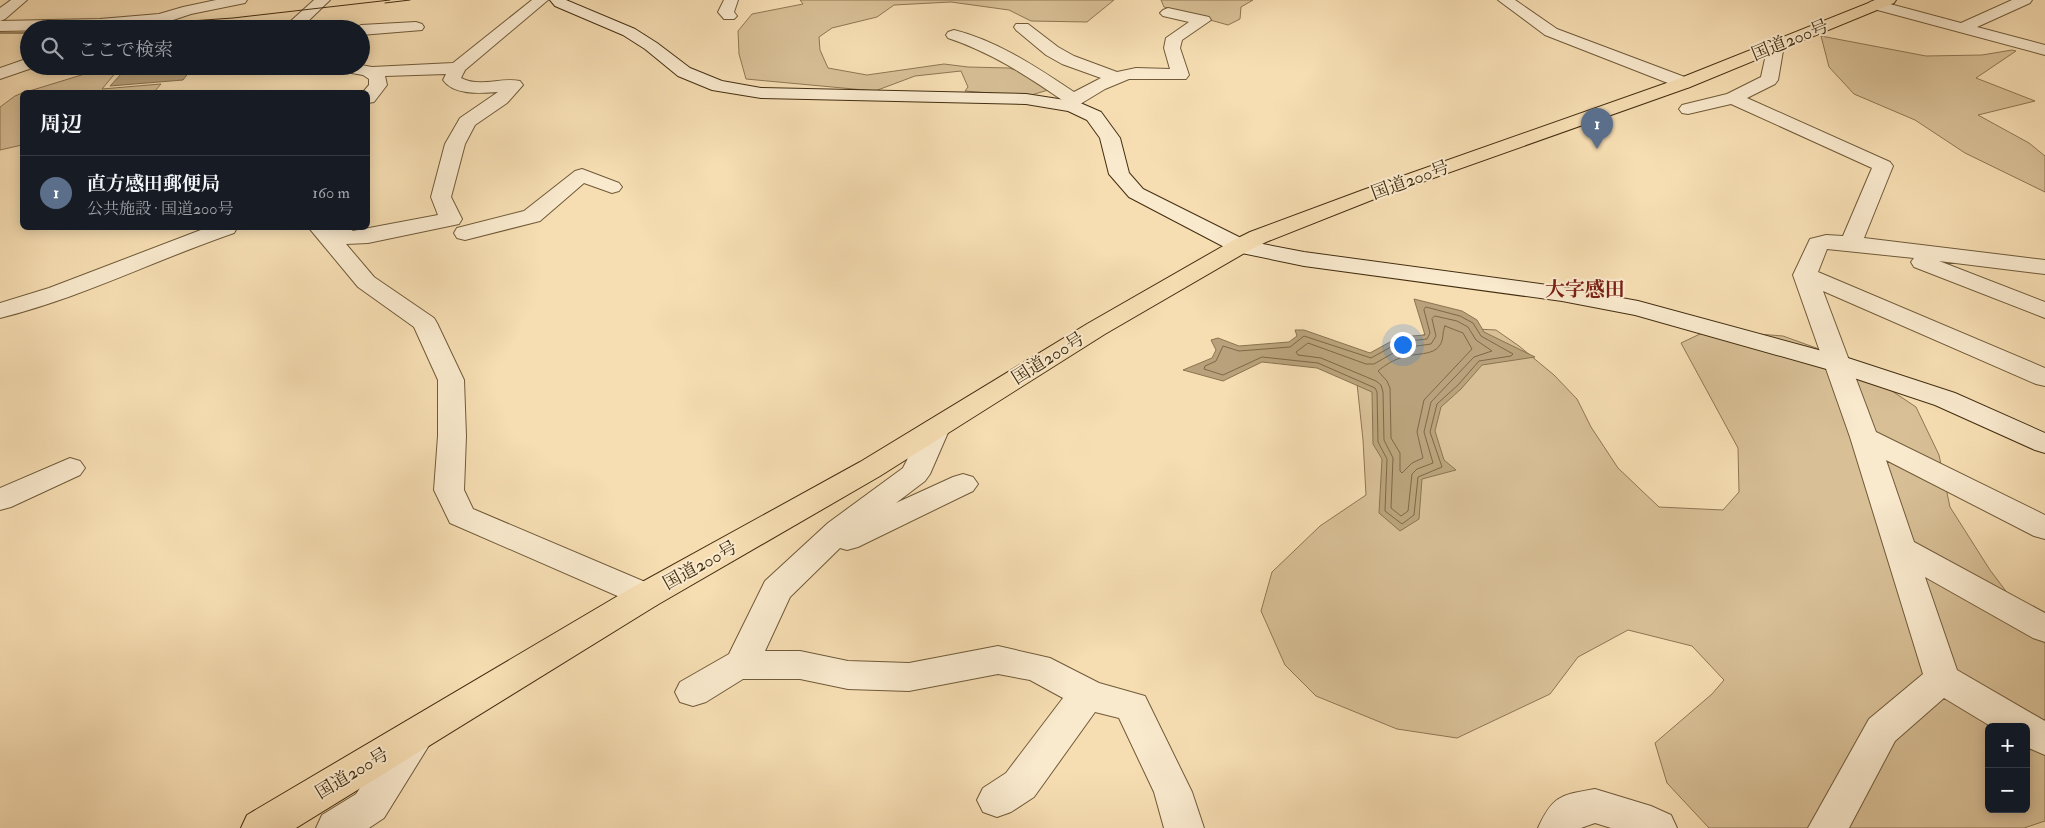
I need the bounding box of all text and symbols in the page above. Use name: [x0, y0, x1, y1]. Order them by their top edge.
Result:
street label: 国道200号: [1748, 15, 1832, 66]
search box: [20, 20, 370, 75]
icon: search: [38, 34, 66, 62]
text: ここで検索: [78, 38, 173, 62]
pin: 1: [1581, 108, 1613, 149]
text: 周辺: [40, 111, 82, 138]
street label: 国道200号: [1368, 156, 1452, 205]
text: 直方感田郵便局: [87, 172, 220, 196]
text: 1: [53, 183, 59, 203]
text: 160 m: [312, 183, 350, 203]
text: 公共施設 · 国道200号: [87, 199, 233, 219]
district label: 大字感田: [1545, 277, 1625, 302]
street label: 国道200号: [1008, 327, 1089, 390]
your location: [1390, 332, 1416, 358]
street label: 国道200号: [659, 536, 741, 595]
map controls: [1985, 723, 2030, 813]
button: +: [1985, 723, 2030, 768]
street label: 国道200号: [311, 743, 393, 804]
button: −: [1985, 768, 2030, 813]

